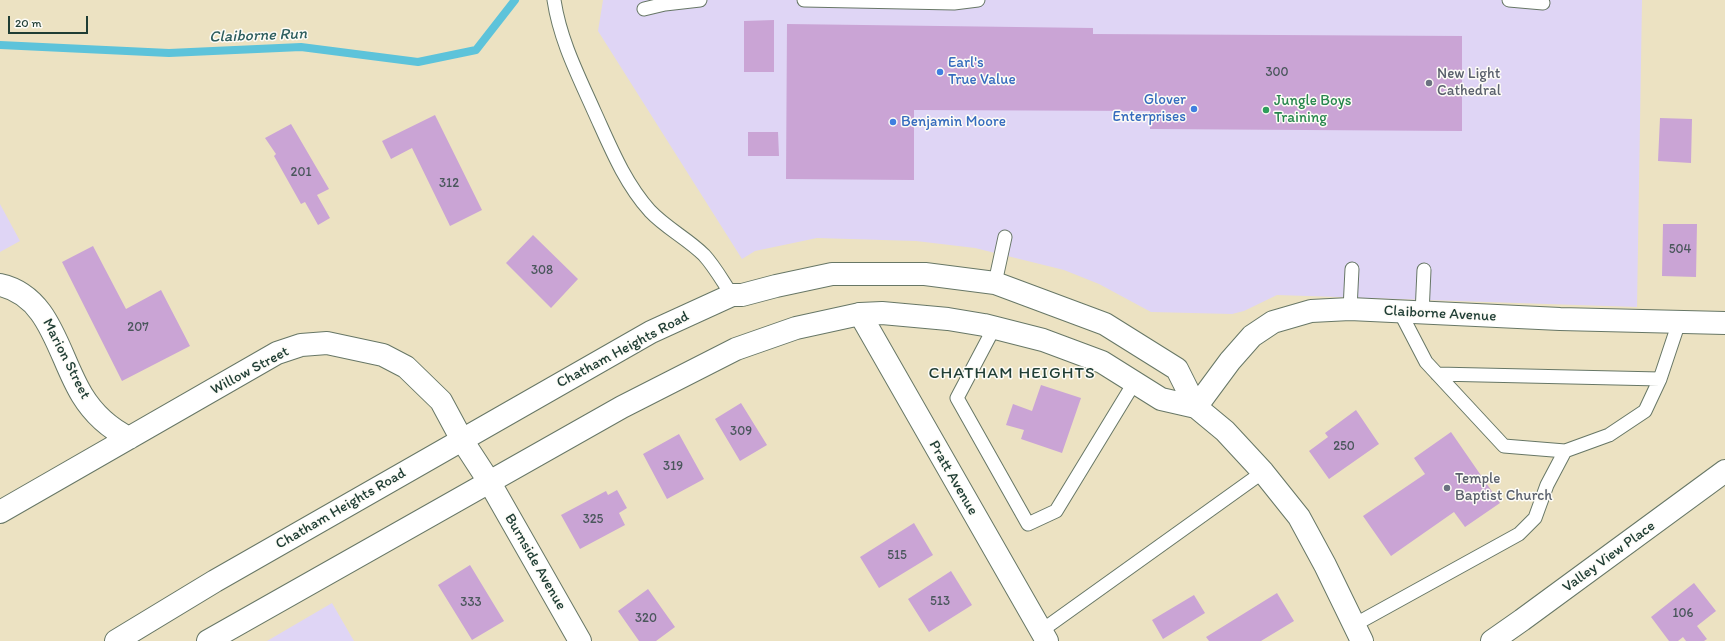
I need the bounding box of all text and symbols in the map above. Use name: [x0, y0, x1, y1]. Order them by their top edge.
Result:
scale bar: [10, 8, 90, 34]
text: 20 m: [15, 16, 42, 30]
water label: Claiborne Run: [209, 25, 307, 47]
place label: Earl's True Value: [948, 54, 1016, 89]
house number: 300: [1265, 65, 1289, 81]
place label: New Light Cathedral: [1437, 65, 1501, 100]
marker: Earl's True Value: [935, 67, 945, 77]
marker: New Light Cathedral: [1424, 78, 1434, 88]
place label: Glover Enterprises: [1113, 91, 1186, 126]
place label: Jungle Boys Training: [1274, 92, 1351, 127]
marker: Glover Enterprises: [1189, 104, 1199, 114]
marker: Jungle Boys Training: [1261, 105, 1271, 115]
place label: Benjamin Moore: [901, 113, 1006, 131]
marker: Benjamin Moore: [888, 117, 898, 127]
house number: 201: [291, 165, 311, 181]
house number: 312: [439, 176, 459, 192]
house number: 504: [1669, 242, 1691, 258]
house number: 308: [531, 263, 553, 279]
street label: Claiborne Avenue: [1383, 302, 1497, 326]
street label: Chatham Heights Road: [554, 307, 692, 393]
street label: Marion Street: [38, 316, 94, 402]
house number: 207: [127, 320, 149, 336]
street label: Willow Street: [208, 343, 292, 399]
district label: CHATHAM HEIGHTS: [929, 364, 1095, 384]
house number: 309: [730, 424, 752, 440]
street label: Pratt Avenue: [924, 437, 982, 519]
house number: 250: [1333, 439, 1355, 455]
house number: 319: [663, 459, 683, 475]
street label: Chatham Heights Road: [273, 464, 409, 554]
place label: Temple Baptist Church: [1455, 470, 1552, 505]
marker: Temple Baptist Church: [1442, 483, 1452, 493]
street label: Burnside Avenue: [500, 511, 570, 613]
house number: 325: [583, 512, 603, 528]
street label: Valley View Place: [1559, 517, 1659, 597]
house number: 515: [887, 548, 907, 564]
house number: 513: [930, 594, 950, 610]
house number: 333: [460, 595, 482, 611]
house number: 106: [1673, 606, 1693, 622]
house number: 320: [635, 611, 657, 627]

